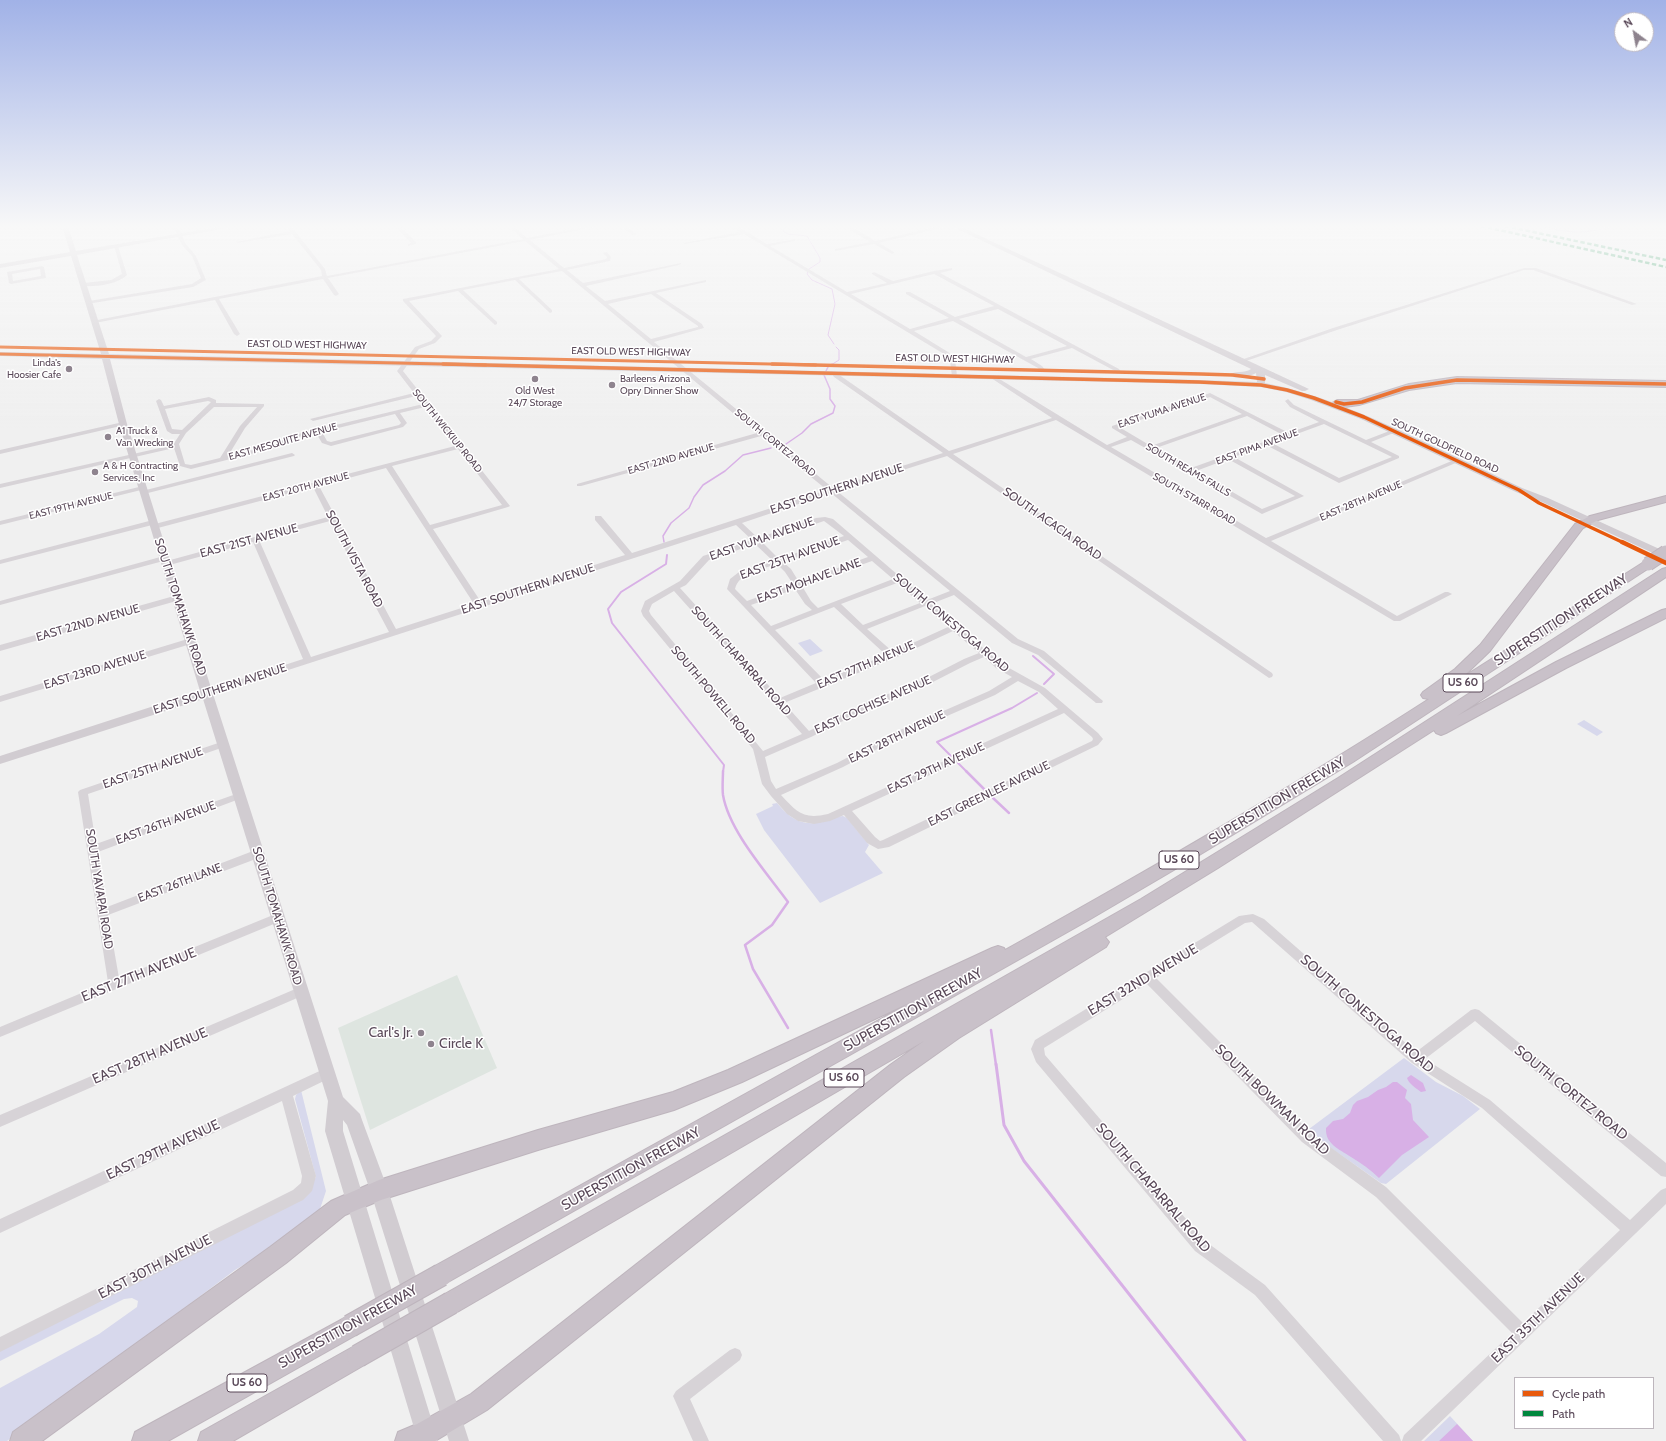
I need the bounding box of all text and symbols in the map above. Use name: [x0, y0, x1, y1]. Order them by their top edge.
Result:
north arrow: [1614, 12, 1654, 52]
text: N: [1621, 15, 1635, 31]
street label: EAST OLD WEST HIGHWAY: [247, 338, 367, 352]
street label: EAST OLD WEST HIGHWAY: [571, 345, 691, 359]
street label: EAST OLD WEST HIGHWAY: [895, 352, 1015, 366]
place label: Linda's Hoosier Cafe: [7, 357, 61, 380]
marker: Linda's Hoosier Cafe: [64, 364, 74, 374]
place label: Barleens Arizona Opry Dinner Show: [620, 373, 699, 396]
marker: Old West 24/7 Storage: [530, 374, 540, 384]
marker: Barleens Arizona Opry Dinner Show: [607, 380, 617, 390]
place label: Old West 24/7 Storage: [508, 385, 562, 408]
street label: SOUTH WICKIUP ROAD: [410, 387, 484, 475]
street label: EAST YUMA AVENUE: [1117, 391, 1207, 431]
street label: SOUTH CORTEZ ROAD: [732, 407, 818, 479]
street label: SOUTH GOLDFIELD ROAD: [1389, 416, 1501, 476]
street label: EAST MESQUITE AVENUE: [227, 421, 339, 463]
place label: A1 Truck & Van Wrecking: [116, 425, 173, 448]
street label: EAST PIMA AVENUE: [1214, 426, 1300, 468]
marker: A1 Truck & Van Wrecking: [103, 432, 113, 442]
street label: EAST 22ND AVENUE: [626, 441, 716, 477]
street label: SOUTH REAMS FALLS: [1143, 441, 1233, 499]
place label: A & H Contracting Services, Inc: [103, 460, 178, 484]
street label: EAST SOUTHERN AVENUE: [768, 461, 906, 517]
marker: A & H Contracting Services, Inc: [90, 467, 100, 477]
street label: EAST 20TH AVENUE: [262, 470, 350, 504]
street label: SOUTH STARR ROAD: [1150, 470, 1238, 528]
street label: EAST 28TH AVENUE: [1318, 478, 1404, 524]
street label: SOUTH ACACIA ROAD: [1000, 484, 1104, 564]
street label: EAST 19TH AVENUE: [28, 490, 114, 522]
street label: SOUTH VISTA ROAD: [322, 508, 386, 610]
street label: EAST YUMA AVENUE: [708, 514, 816, 564]
street label: EAST 21ST AVENUE: [198, 521, 300, 561]
street label: EAST 25TH AVENUE: [738, 533, 842, 583]
street label: SOUTH TOMAHAWK ROAD: [151, 536, 209, 678]
street label: EAST MOHAVE LANE: [755, 556, 863, 606]
street label: EAST SOUTHERN AVENUE: [459, 561, 597, 617]
street label: SOUTH CONESTOGA ROAD: [890, 570, 1012, 676]
street label: SUPERSTITION FREEWAY: [1491, 570, 1631, 670]
street label: EAST 22ND AVENUE: [35, 601, 141, 645]
street label: SOUTH CHAPARRAL ROAD: [688, 603, 794, 719]
street label: EAST 27TH AVENUE: [815, 638, 917, 692]
street label: SOUTH POWELL ROAD: [668, 643, 758, 747]
street label: EAST 23RD AVENUE: [42, 648, 148, 692]
street label: EAST SOUTHERN AVENUE: [151, 661, 289, 717]
street label: EAST COCHISE AVENUE: [812, 673, 934, 737]
road number: US 60: [1443, 674, 1483, 692]
street label: EAST 28TH AVENUE: [846, 707, 948, 767]
street label: EAST 29TH AVENUE: [885, 739, 987, 797]
street label: EAST 25TH AVENUE: [101, 744, 205, 792]
street label: SUPERSTITION FREEWAY: [1206, 754, 1348, 848]
street label: EAST GREENLEE AVENUE: [926, 758, 1052, 830]
street label: EAST 26TH AVENUE: [114, 798, 218, 848]
street label: SOUTH YAVAPAI ROAD: [82, 828, 116, 950]
street label: SOUTH TOMAHAWK ROAD: [249, 845, 305, 987]
road number: US 60: [1159, 851, 1199, 869]
street label: EAST 26TH LANE: [136, 860, 224, 906]
street label: EAST 32ND AVENUE: [1085, 941, 1201, 1019]
street label: EAST 27TH AVENUE: [79, 944, 199, 1006]
street label: SOUTH CONESTOGA ROAD: [1297, 951, 1437, 1077]
street label: SUPERSTITION FREEWAY: [841, 965, 985, 1055]
street label: EAST 28TH AVENUE: [90, 1024, 210, 1088]
place label: Carl's Jr.: [368, 1025, 413, 1041]
marker: Carl's Jr.: [416, 1028, 426, 1038]
place label: Circle K: [439, 1036, 483, 1052]
marker: Circle K: [426, 1039, 436, 1049]
street label: SOUTH BOWMAN ROAD: [1211, 1041, 1333, 1159]
street label: SOUTH CORTEZ ROAD: [1511, 1042, 1631, 1144]
road number: US 60: [824, 1069, 864, 1087]
street label: EAST 29TH AVENUE: [104, 1116, 222, 1184]
street label: SOUTH CHAPARRAL ROAD: [1092, 1120, 1214, 1256]
street label: SUPERSTITION FREEWAY: [559, 1124, 703, 1214]
street label: EAST 30TH AVENUE: [96, 1231, 214, 1303]
street label: EAST 35TH AVENUE: [1488, 1269, 1588, 1367]
street label: SUPERSTITION FREEWAY: [276, 1282, 420, 1372]
road number: US 60: [227, 1374, 267, 1392]
legend: [1514, 1377, 1654, 1429]
text: Cycle path: [1552, 1386, 1605, 1401]
text: Path: [1552, 1406, 1575, 1421]

